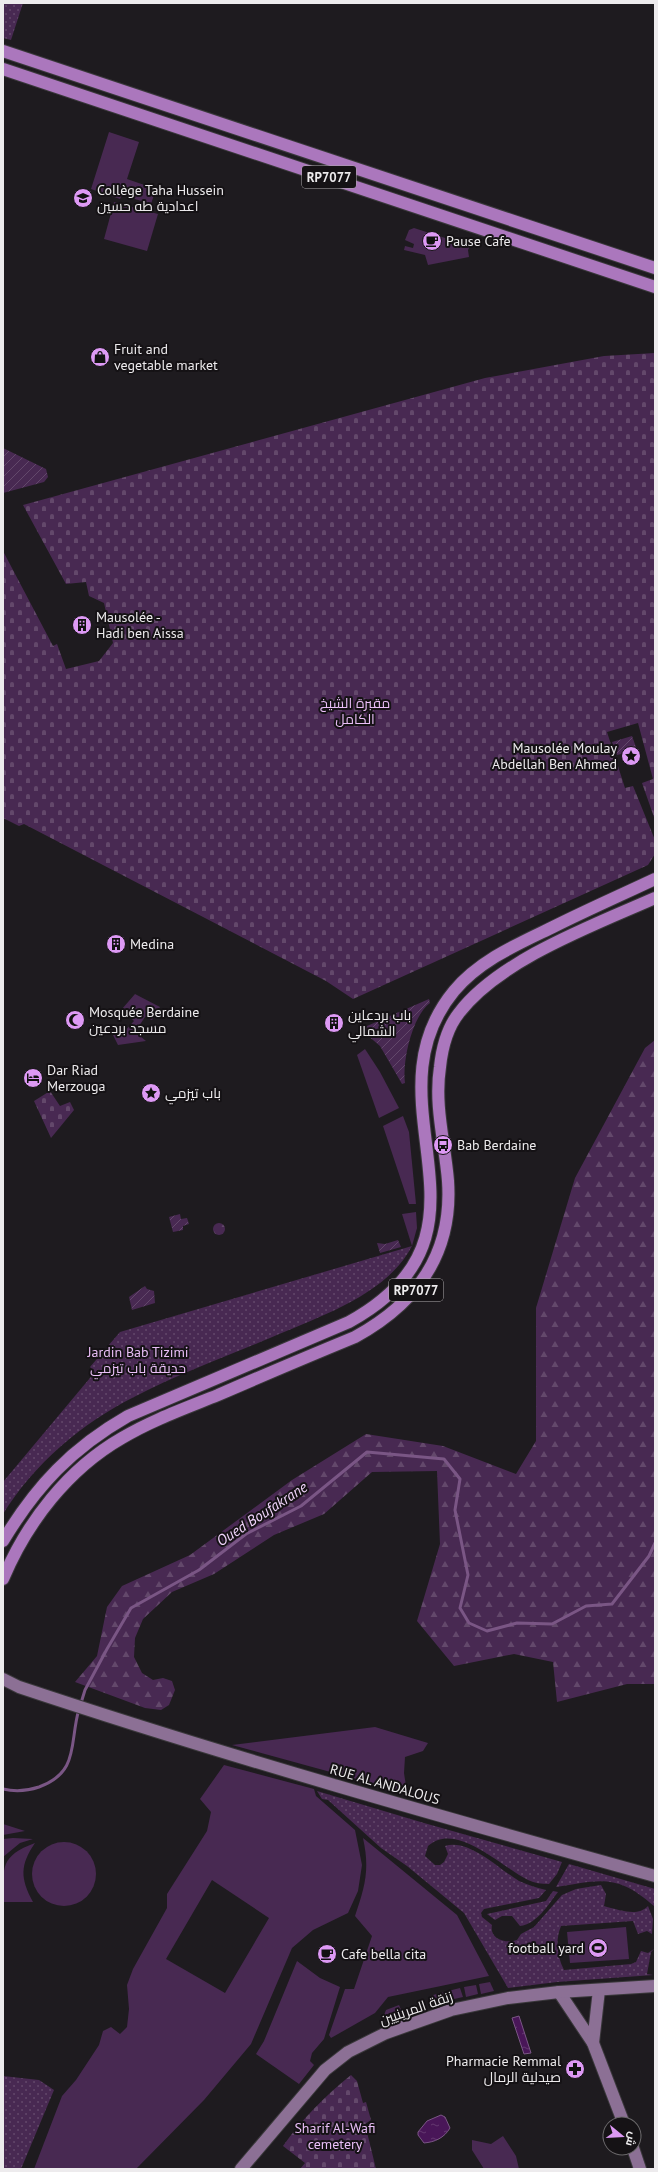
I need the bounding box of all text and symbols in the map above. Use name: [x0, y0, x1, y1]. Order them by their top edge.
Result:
road number: RP7077: [302, 166, 356, 188]
place label: Collège Taha Hussein اعدادية طه حسين: [97, 181, 224, 215]
school or university icon: Collège Taha Hussein اعدادية طه حسين: [72, 187, 94, 209]
cafe icon: Pause Cafe: [421, 230, 443, 252]
place label: Pause Cafe: [446, 232, 511, 250]
place label: Fruit and vegetable market: [114, 340, 218, 374]
shop icon: Fruit and vegetable market: [89, 346, 111, 368]
place label: Mausolée - Hadi ben Aissa: [96, 608, 184, 642]
building icon: Mausolée - Hadi ben Aissa: [71, 614, 93, 636]
park label: مقبرة الشيخ الكامل: [320, 694, 390, 728]
place label: Mausolée Moulay Abdellah Ben Ahmed: [492, 739, 617, 773]
place icon: Mausolée Moulay Abdellah Ben Ahmed: [620, 745, 642, 767]
building icon: Medina: [105, 933, 127, 955]
place label: Medina: [130, 935, 174, 953]
place label: Mosquée Berdaine مسجد بردعين: [89, 1003, 199, 1037]
place label: باب بردعاين الشمالي: [348, 1006, 411, 1043]
mosque icon: Mosquée Berdaine مسجد بردعين: [64, 1009, 86, 1031]
building icon: باب بردعاين الشمالي: [323, 1012, 345, 1034]
place label: Dar Riad Merzouga: [47, 1061, 106, 1095]
hotel icon: Dar Riad Merzouga: [22, 1067, 44, 1089]
place icon: باب تيزمي: [140, 1082, 162, 1104]
place label: باب تيزمي: [165, 1084, 221, 1105]
bus stop icon: Bab Berdaine: [432, 1134, 454, 1156]
place label: Bab Berdaine: [457, 1136, 536, 1154]
road number: RP7077: [389, 1279, 443, 1301]
park label: Jardin Bab Tizimi حديقة باب تيزمي: [86, 1343, 189, 1380]
water label: Oued Boufakrane: [213, 1477, 311, 1550]
street label: RUE AL ANDALOUS: [328, 1760, 442, 1808]
sports icon: football yard: [587, 1937, 609, 1959]
place label: football yard: [508, 1939, 584, 1957]
cafe icon: Cafe bella cita: [316, 1943, 338, 1965]
place label: Cafe bella cita: [341, 1945, 426, 1963]
street label: زنقة المرينيين: [377, 1987, 455, 2029]
place label: Pharmacie Remmal صيدلية الرمال: [446, 2052, 561, 2086]
pharmacy icon: Pharmacie Remmal صيدلية الرمال: [564, 2058, 586, 2080]
north arrow: [602, 2116, 642, 2156]
park label: Sharif Al-Wafi cemetery: [294, 2119, 376, 2153]
text: ش: [623, 2130, 640, 2148]

